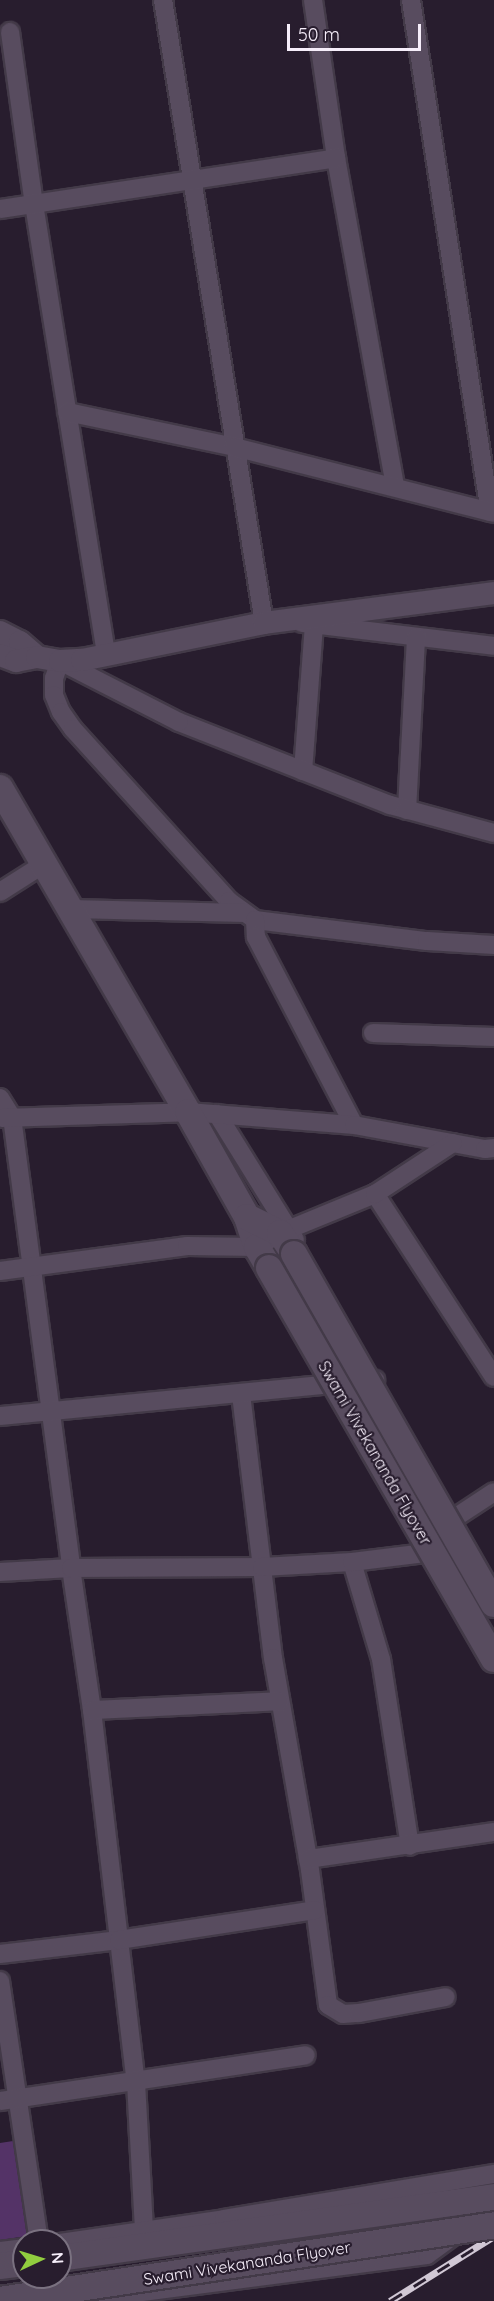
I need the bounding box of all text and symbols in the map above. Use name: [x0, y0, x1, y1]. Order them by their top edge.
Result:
scale bar: [290, 12, 424, 50]
text: 50 m: [298, 23, 340, 46]
street label: Swami Vivekananda Flyover: [314, 1357, 436, 1549]
north arrow: [12, 2229, 72, 2289]
street label: Swami Vivekananda Flyover: [142, 2237, 352, 2289]
text: N: [48, 2251, 68, 2264]

